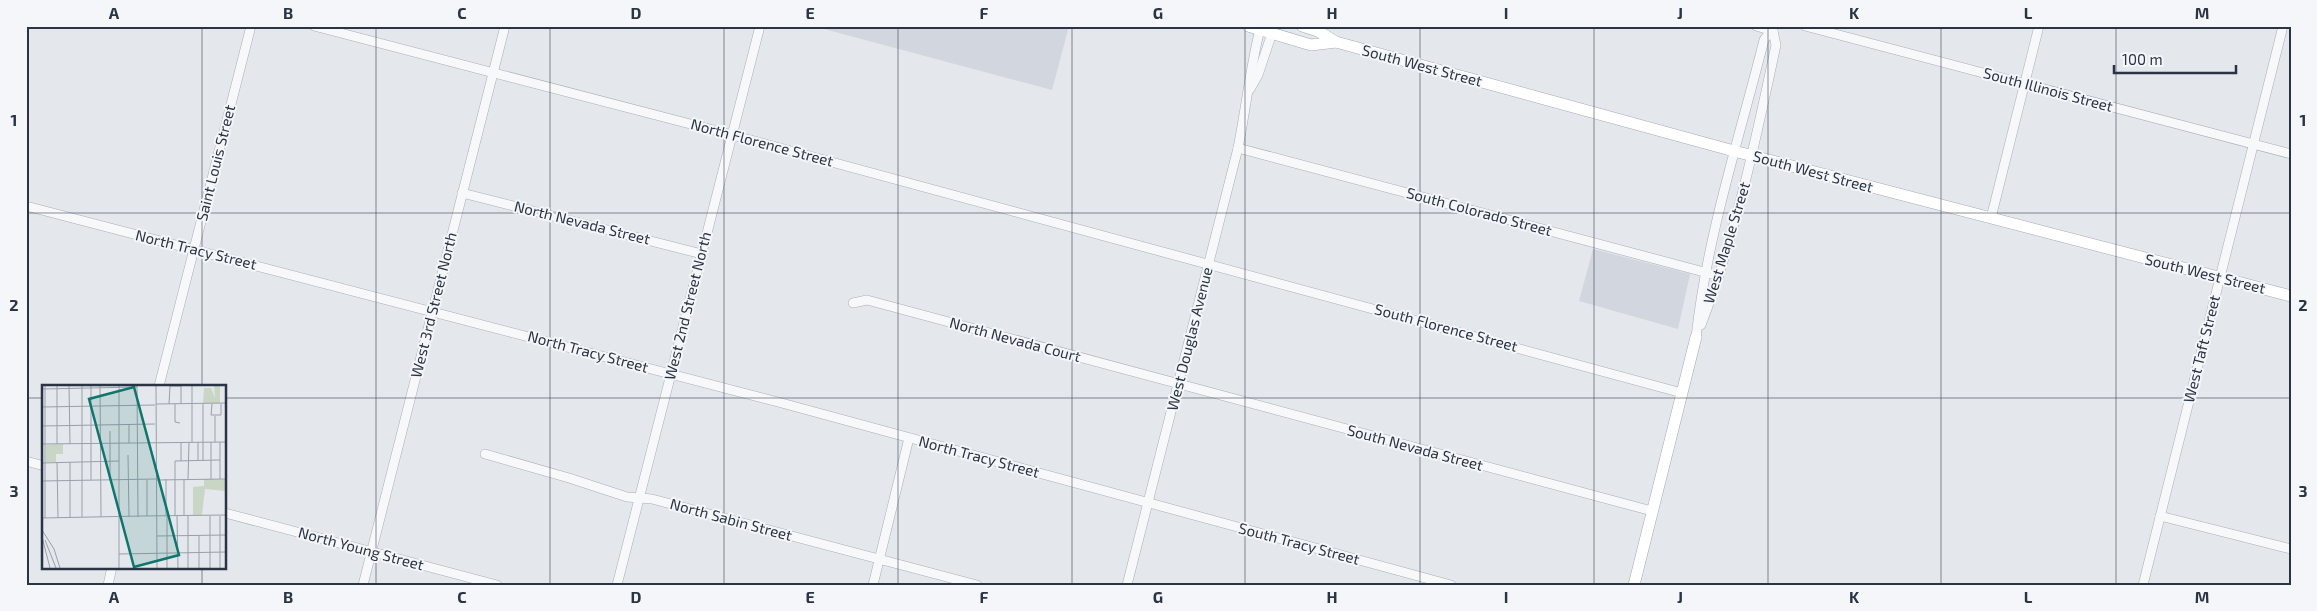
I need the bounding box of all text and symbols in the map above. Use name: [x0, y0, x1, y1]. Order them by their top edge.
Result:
text: A: [109, 3, 120, 22]
text: B: [283, 3, 293, 22]
text: C: [457, 3, 467, 22]
text: D: [631, 3, 642, 22]
text: E: [805, 3, 815, 22]
text: F: [980, 3, 989, 22]
text: G: [1153, 3, 1163, 22]
text: H: [1326, 3, 1338, 22]
text: I: [1504, 3, 1508, 22]
text: J: [1677, 3, 1683, 22]
text: K: [1849, 3, 1860, 22]
text: L: [2024, 3, 2033, 22]
text: M: [2195, 3, 2209, 22]
street label: South West Street: [1360, 40, 1484, 90]
scale bar: [2114, 42, 2237, 74]
text: 100 m: [2122, 50, 2163, 68]
street label: South Illinois Street: [1981, 63, 2115, 115]
street label: Saint Louis Street: [192, 102, 238, 223]
text: 1: [11, 110, 17, 129]
text: 1: [2300, 110, 2306, 129]
street label: North Florence Street: [689, 114, 836, 170]
street label: South West Street: [1751, 146, 1875, 196]
street label: West Maple Street: [1699, 179, 1753, 306]
street label: South Colorado Street: [1405, 183, 1554, 239]
street label: North Nevada Street: [512, 196, 652, 248]
street label: North Tracy Street: [134, 225, 259, 273]
street label: West 3rd Street North: [406, 230, 460, 379]
street label: West 2nd Street North: [660, 230, 714, 382]
street label: South West Street: [2143, 249, 2268, 297]
street label: West Douglas Avenue: [1162, 265, 1216, 413]
street label: West Taft Street: [2179, 293, 2223, 404]
text: 2: [9, 295, 19, 314]
text: 2: [2298, 295, 2308, 314]
street label: South Florence Street: [1373, 299, 1520, 355]
street label: North Nevada Court: [948, 313, 1083, 365]
street label: North Tracy Street: [526, 326, 651, 376]
inset map: [42, 385, 226, 568]
street label: South Nevada Street: [1345, 420, 1485, 474]
street label: North Tracy Street: [917, 431, 1042, 481]
text: 3: [9, 481, 19, 500]
text: 3: [2298, 481, 2308, 500]
street label: North Sabin Street: [668, 494, 794, 544]
street label: South Tracy Street: [1237, 518, 1362, 568]
street label: North Young Street: [297, 523, 426, 574]
text: A: [109, 587, 120, 606]
text: B: [283, 587, 293, 606]
text: C: [457, 587, 467, 606]
text: D: [631, 587, 642, 606]
text: E: [805, 587, 815, 606]
text: F: [980, 587, 989, 606]
text: G: [1153, 587, 1163, 606]
text: H: [1326, 587, 1338, 606]
text: I: [1504, 587, 1508, 606]
text: J: [1677, 587, 1683, 606]
text: K: [1849, 587, 1860, 606]
text: L: [2024, 587, 2033, 606]
text: M: [2195, 587, 2209, 606]

